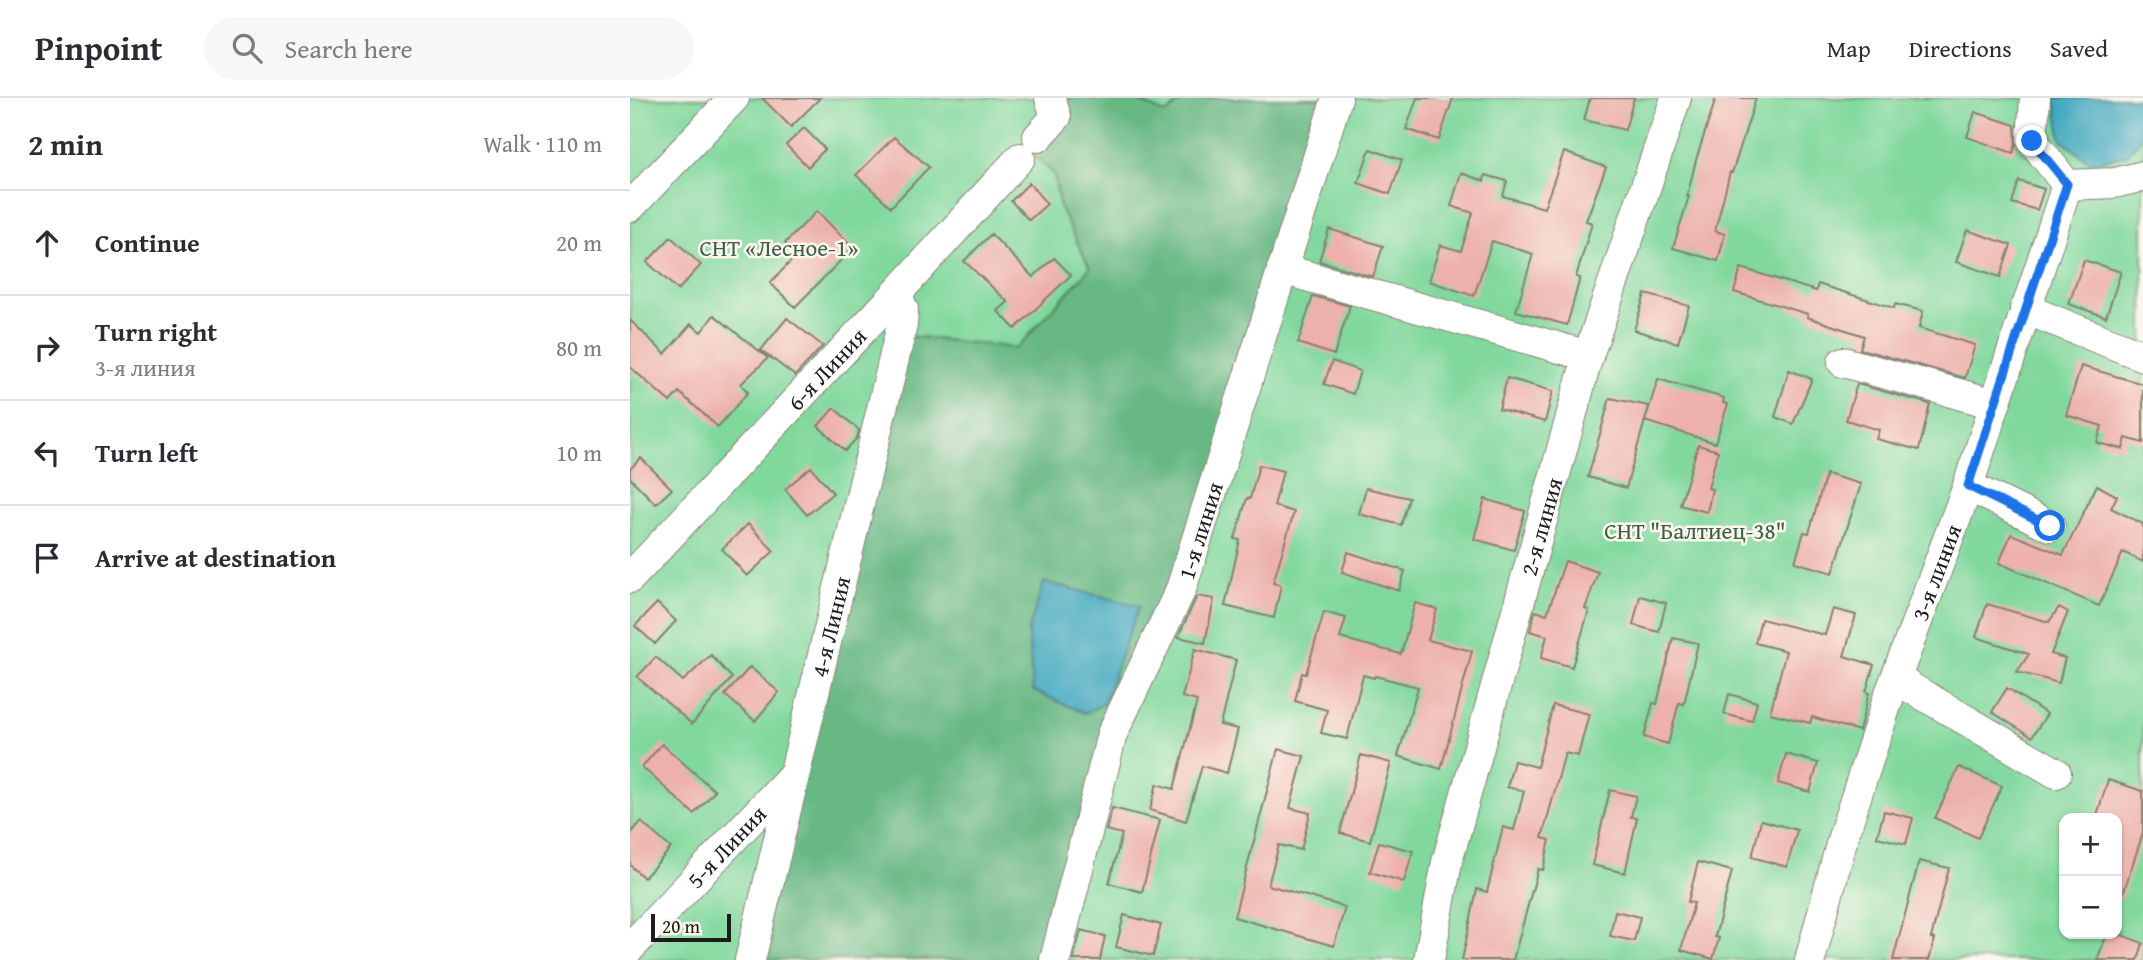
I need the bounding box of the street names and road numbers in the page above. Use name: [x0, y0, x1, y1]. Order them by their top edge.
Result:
street label: 6-я Линия: [779, 320, 874, 417]
street label: 2-я линия: [1511, 473, 1570, 579]
street label: 1-я линия: [1169, 477, 1231, 584]
street label: 3-я линия: [1902, 519, 1969, 625]
street label: 4-я Линия: [802, 572, 858, 680]
street label: 5-я Линия: [679, 797, 773, 895]

